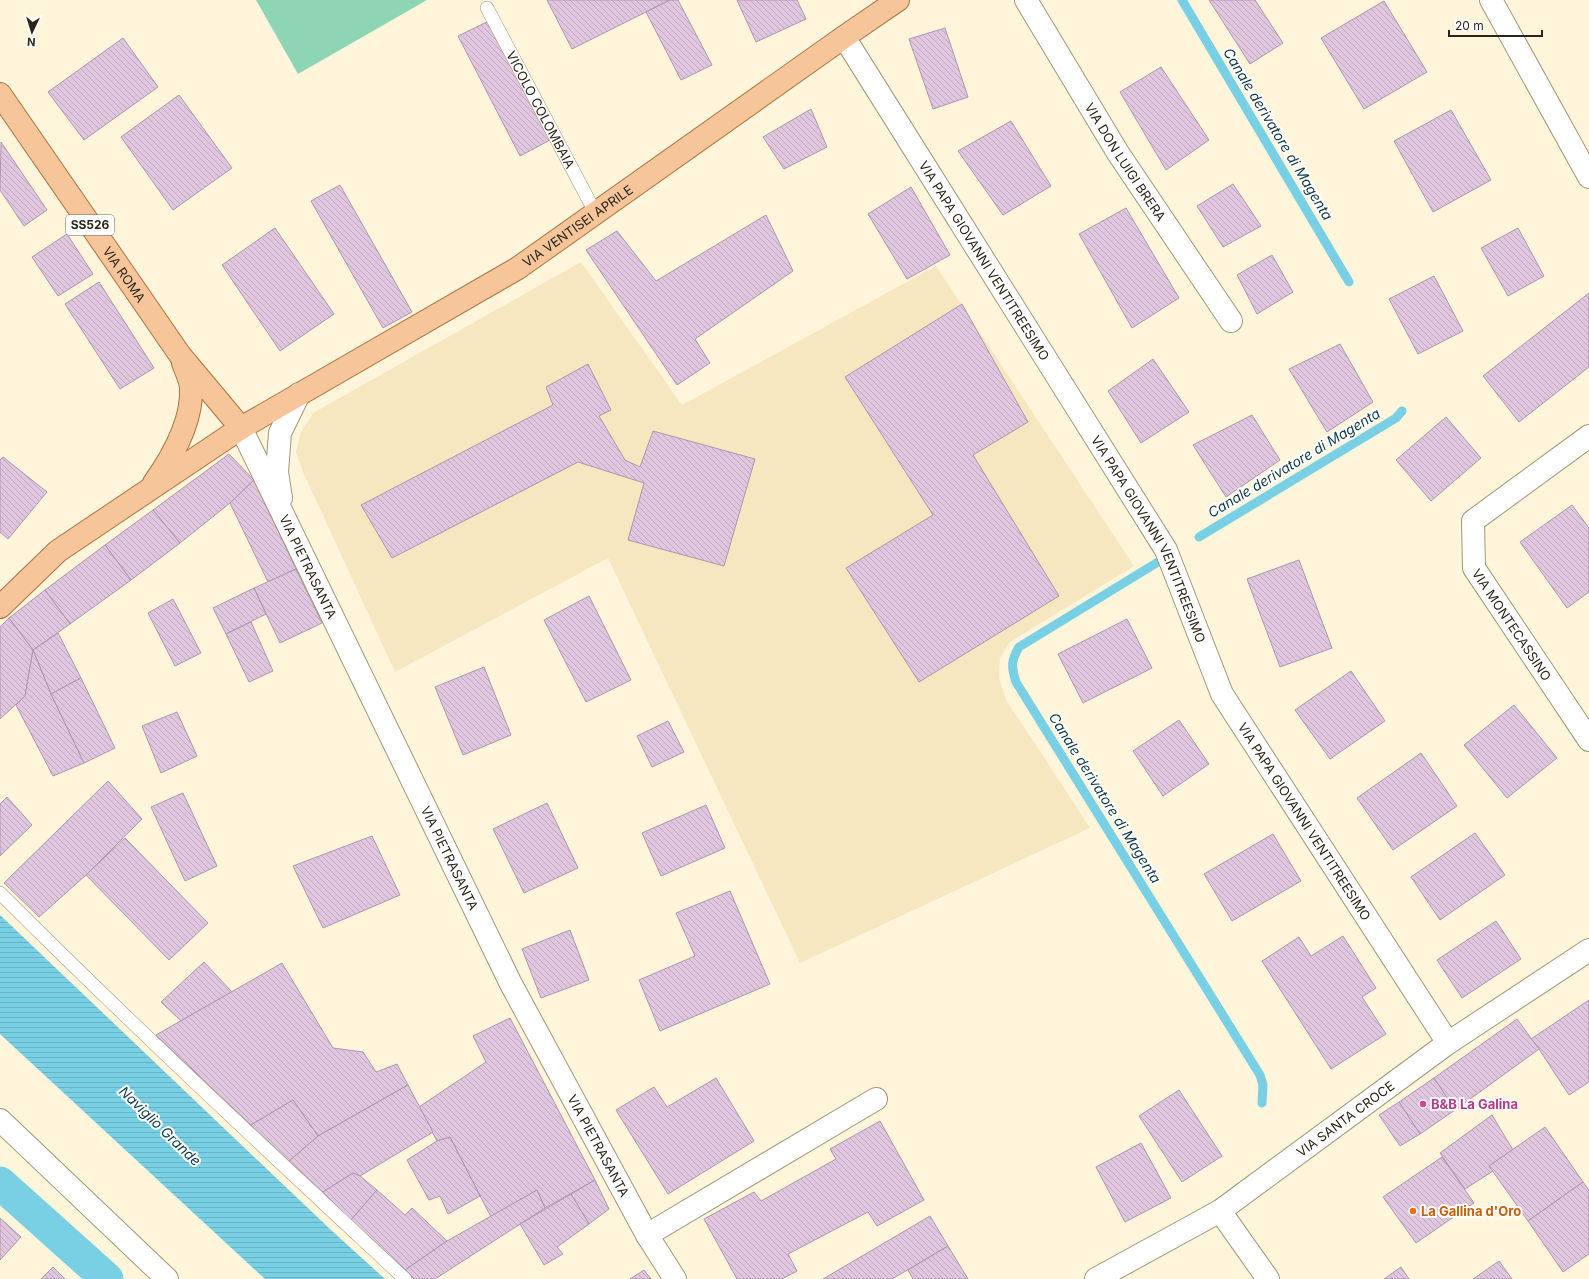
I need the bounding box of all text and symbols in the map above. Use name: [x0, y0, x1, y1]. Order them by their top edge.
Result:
north arrow: [12, 12, 52, 52]
scale bar: [1449, 12, 1542, 38]
text: 20 m: [1455, 18, 1484, 33]
text: N: [27, 35, 36, 49]
water label: Canale derivatore di Magenta: [1220, 45, 1337, 223]
street label: VICOLO COLOMBAIA: [503, 48, 578, 171]
street label: VIA DON LUIGI BRERA: [1082, 100, 1169, 224]
street label: VIA PAPA GIOVANNI VENTITREESIMO: [916, 158, 1053, 363]
street label: VIA VENTISEI APRILE: [519, 181, 636, 270]
road number: SS526: [66, 215, 114, 235]
street label: VIA ROMA: [100, 243, 149, 305]
water label: Canale derivatore di Magenta: [1205, 404, 1383, 521]
street label: VIA PAPA GIOVANNI VENTITREESIMO: [1088, 432, 1209, 645]
street label: VIA PIETRASANTA: [276, 512, 340, 621]
street label: VIA MONTECASSINO: [1469, 566, 1555, 684]
water label: Canale derivatore di Magenta: [1046, 709, 1165, 886]
street label: VIA PAPA GIOVANNI VENTITREESIMO: [1235, 719, 1374, 923]
street label: VIA PIETRASANTA: [418, 803, 482, 913]
street label: VIA SANTA CROCE: [1293, 1077, 1397, 1160]
water label: Naviglio Grande: [116, 1082, 205, 1169]
street label: VIA PIETRASANTA: [564, 1092, 633, 1200]
place label: B&B La Galina: [1431, 1096, 1518, 1112]
marker: B&B La Galina: [1418, 1099, 1428, 1109]
place label: La Gallina d'Oro: [1421, 1203, 1521, 1219]
marker: La Gallina d'Oro: [1408, 1206, 1418, 1216]

